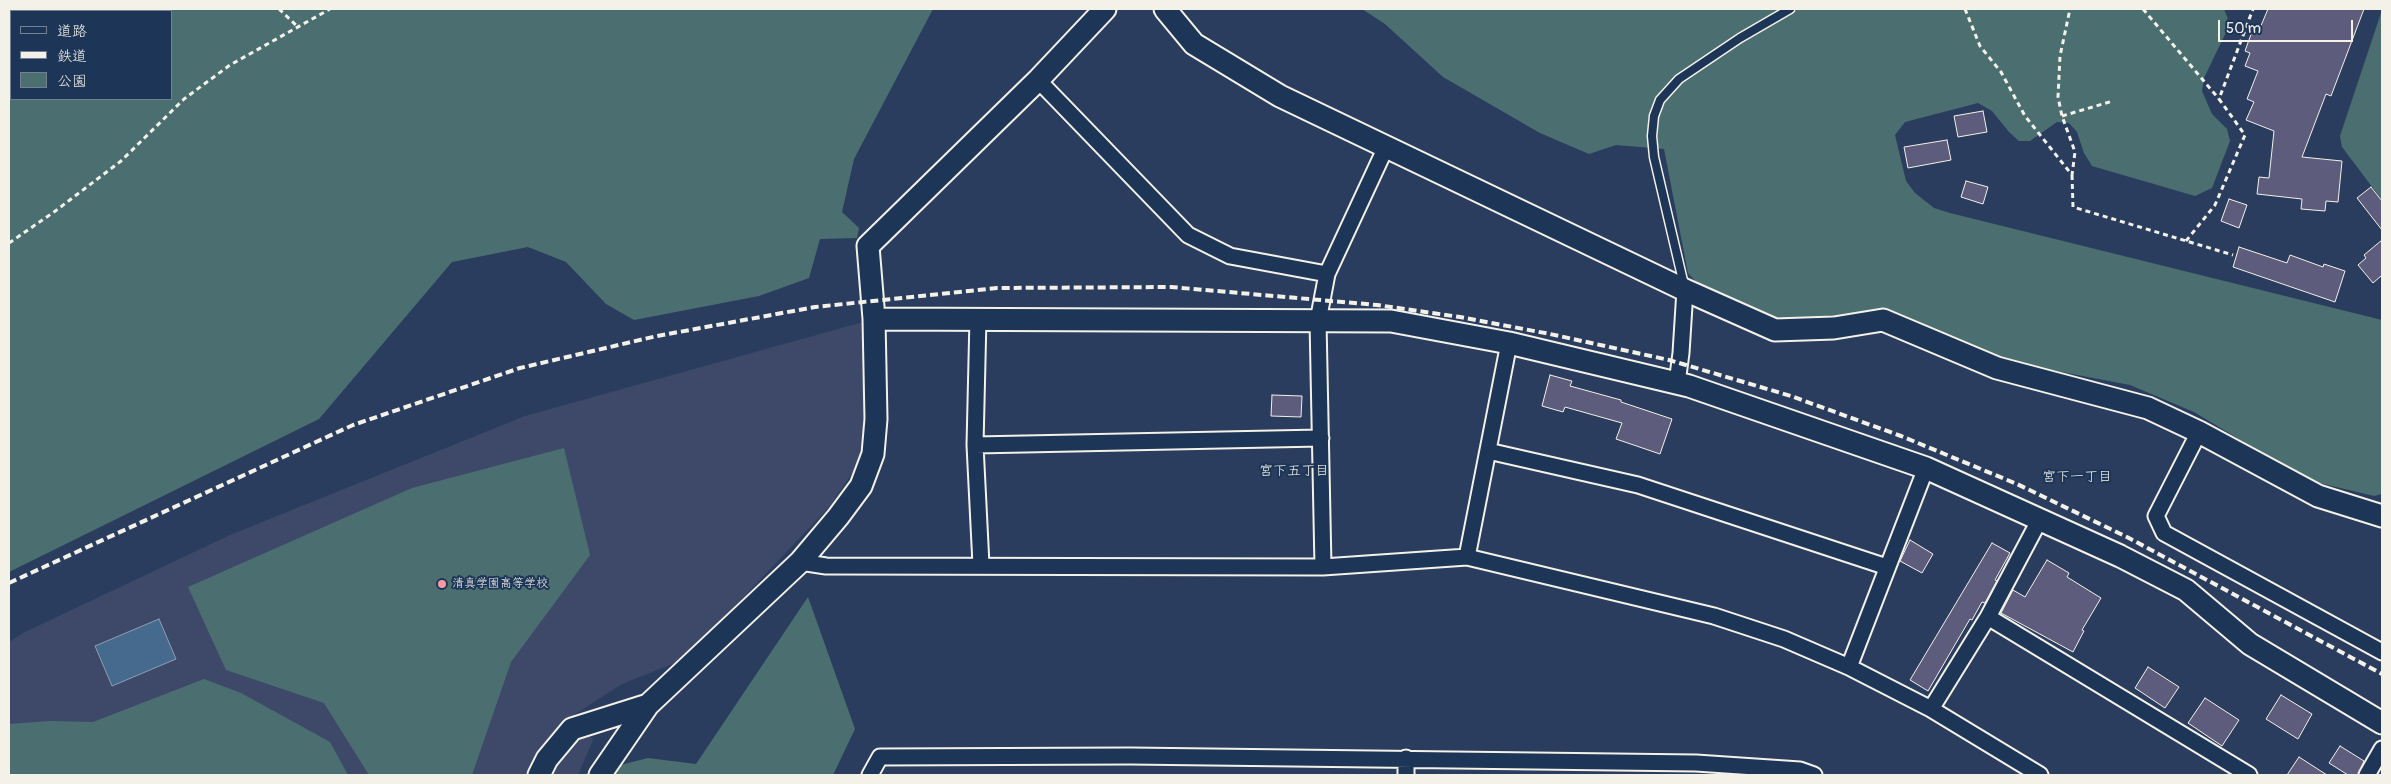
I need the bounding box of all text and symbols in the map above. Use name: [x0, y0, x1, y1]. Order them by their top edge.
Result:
legend: [10, 10, 172, 100]
scale bar: [2221, 10, 2356, 42]
text: 50 m: [2226, 19, 2261, 38]
text: 道路: [57, 22, 87, 41]
text: 鉄道: [57, 47, 87, 66]
text: 公園: [57, 72, 87, 91]
district label: 宮下五丁目: [1259, 463, 1329, 479]
district label: 宮下一丁目: [2042, 469, 2112, 485]
place label: 清真学園高等学校: [452, 577, 548, 591]
marker: 清真学園高等学校: [436, 578, 448, 590]

